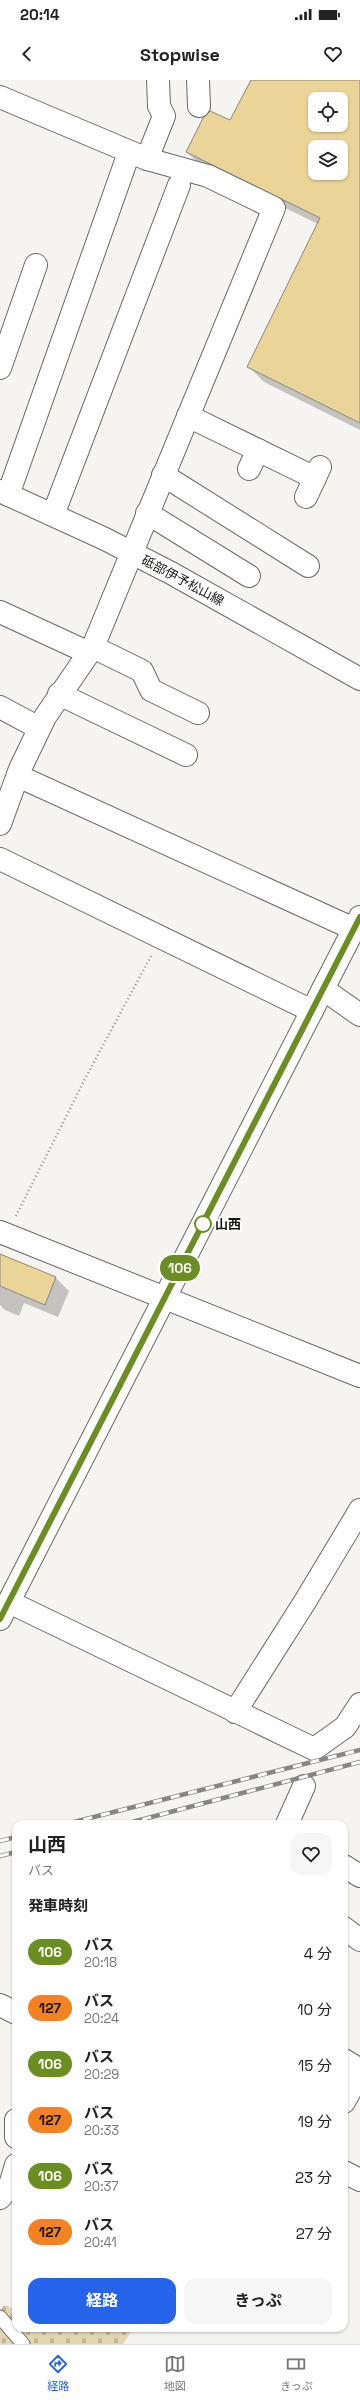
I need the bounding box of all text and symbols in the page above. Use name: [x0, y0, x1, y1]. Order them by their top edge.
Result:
text: 20:14: [20, 5, 59, 24]
icon: back: [16, 43, 38, 65]
text: Stopwise: [140, 43, 220, 66]
icon: heart: [322, 43, 344, 65]
map controls: [308, 92, 348, 180]
button: locate: [308, 92, 348, 132]
button: layers: [308, 140, 348, 180]
street label: 砥部伊予松山線: [139, 552, 227, 609]
marker: 山西: [194, 1215, 212, 1233]
place label: 山西: [215, 1216, 241, 1233]
line badge: 106: [157, 1255, 203, 1281]
text: 106: [168, 1259, 192, 1277]
text: 山西: [28, 1832, 66, 1857]
button: heart: [290, 1833, 332, 1875]
text: バス: [28, 1862, 54, 1879]
text: 発車時刻: [28, 1896, 88, 1915]
text: バス: [84, 1935, 114, 1954]
text: 106: [38, 1943, 62, 1961]
text: 4 分: [304, 1944, 332, 1963]
text: 20:18: [84, 1954, 117, 1971]
text: バス: [84, 1991, 114, 2010]
text: 127: [39, 1999, 61, 2017]
text: 10 分: [297, 2000, 332, 2019]
text: 20:24: [84, 2010, 119, 2027]
text: バス: [84, 2047, 114, 2066]
text: 106: [38, 2055, 62, 2073]
text: 15 分: [298, 2056, 332, 2075]
text: 20:29: [84, 2066, 119, 2083]
text: バス: [84, 2103, 114, 2122]
text: 127: [39, 2111, 61, 2129]
text: 19 分: [298, 2112, 332, 2131]
text: 20:33: [84, 2122, 119, 2139]
text: バス: [84, 2159, 114, 2178]
text: 106: [38, 2167, 62, 2185]
text: 23 分: [295, 2168, 332, 2187]
text: 20:37: [84, 2178, 119, 2195]
text: バス: [84, 2215, 114, 2234]
text: 127: [39, 2223, 61, 2241]
text: 27 分: [296, 2224, 332, 2243]
text: 20:41: [84, 2234, 117, 2251]
button: 経路: [28, 2278, 176, 2324]
button: きっぷ: [184, 2278, 332, 2324]
tab: 経路: [47, 2353, 69, 2393]
tab: 地図: [164, 2353, 186, 2393]
tab: きっぷ: [280, 2353, 313, 2393]

